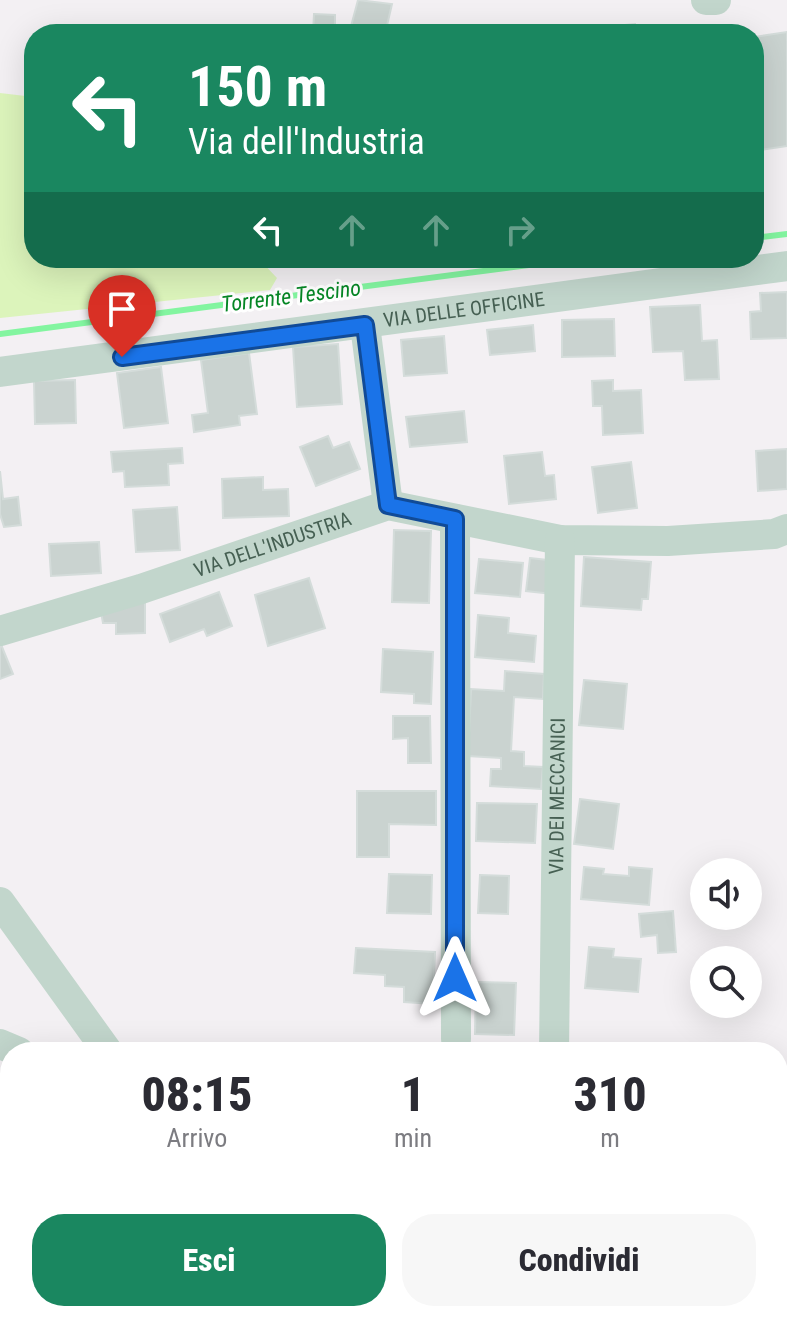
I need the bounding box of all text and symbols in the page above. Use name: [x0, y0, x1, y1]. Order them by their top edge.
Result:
text: 150 m: [188, 54, 327, 120]
icon: left: [56, 56, 160, 160]
text: Via dell'Industria: [188, 121, 425, 163]
icon: left: [246, 208, 290, 252]
icon: ahead: [330, 208, 374, 252]
icon: ahead: [414, 208, 458, 252]
icon: right: [498, 208, 542, 252]
pin: [88, 275, 156, 357]
water label: Torrente Tescino: [220, 275, 362, 317]
icon: arrive: [100, 287, 144, 331]
street label: VIA DELLE OFFICINE: [382, 287, 546, 332]
street label: VIA DELL'INDUSTRIA: [191, 506, 355, 582]
street label: VIA DEI MECCANICI: [544, 718, 570, 874]
map controls: [690, 858, 762, 1018]
button: sound: [690, 858, 762, 930]
position arrow: [413, 936, 497, 1020]
button: search: [690, 946, 762, 1018]
text: 08:15: [141, 1066, 253, 1123]
text: 1: [401, 1066, 425, 1123]
text: 310: [573, 1066, 647, 1123]
text: Arrivo: [167, 1123, 227, 1153]
text: min: [394, 1123, 432, 1153]
text: m: [600, 1123, 620, 1153]
button: Esci: [32, 1214, 386, 1306]
button: Condividi: [402, 1214, 756, 1306]

